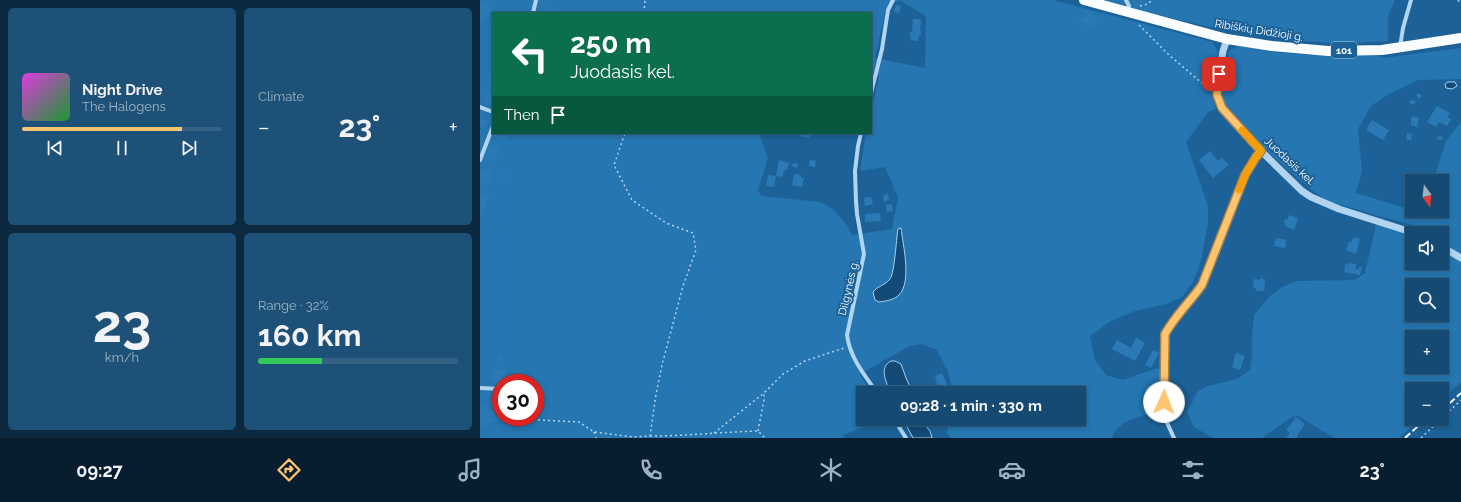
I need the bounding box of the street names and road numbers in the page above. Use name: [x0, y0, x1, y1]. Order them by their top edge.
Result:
street label: Ribiškių Didžioji g.: [1214, 17, 1304, 44]
road number: 101: [1331, 42, 1357, 58]
street label: Juodasis kel.: [1262, 135, 1318, 188]
street label: Dilgynės g.: [836, 259, 861, 317]

